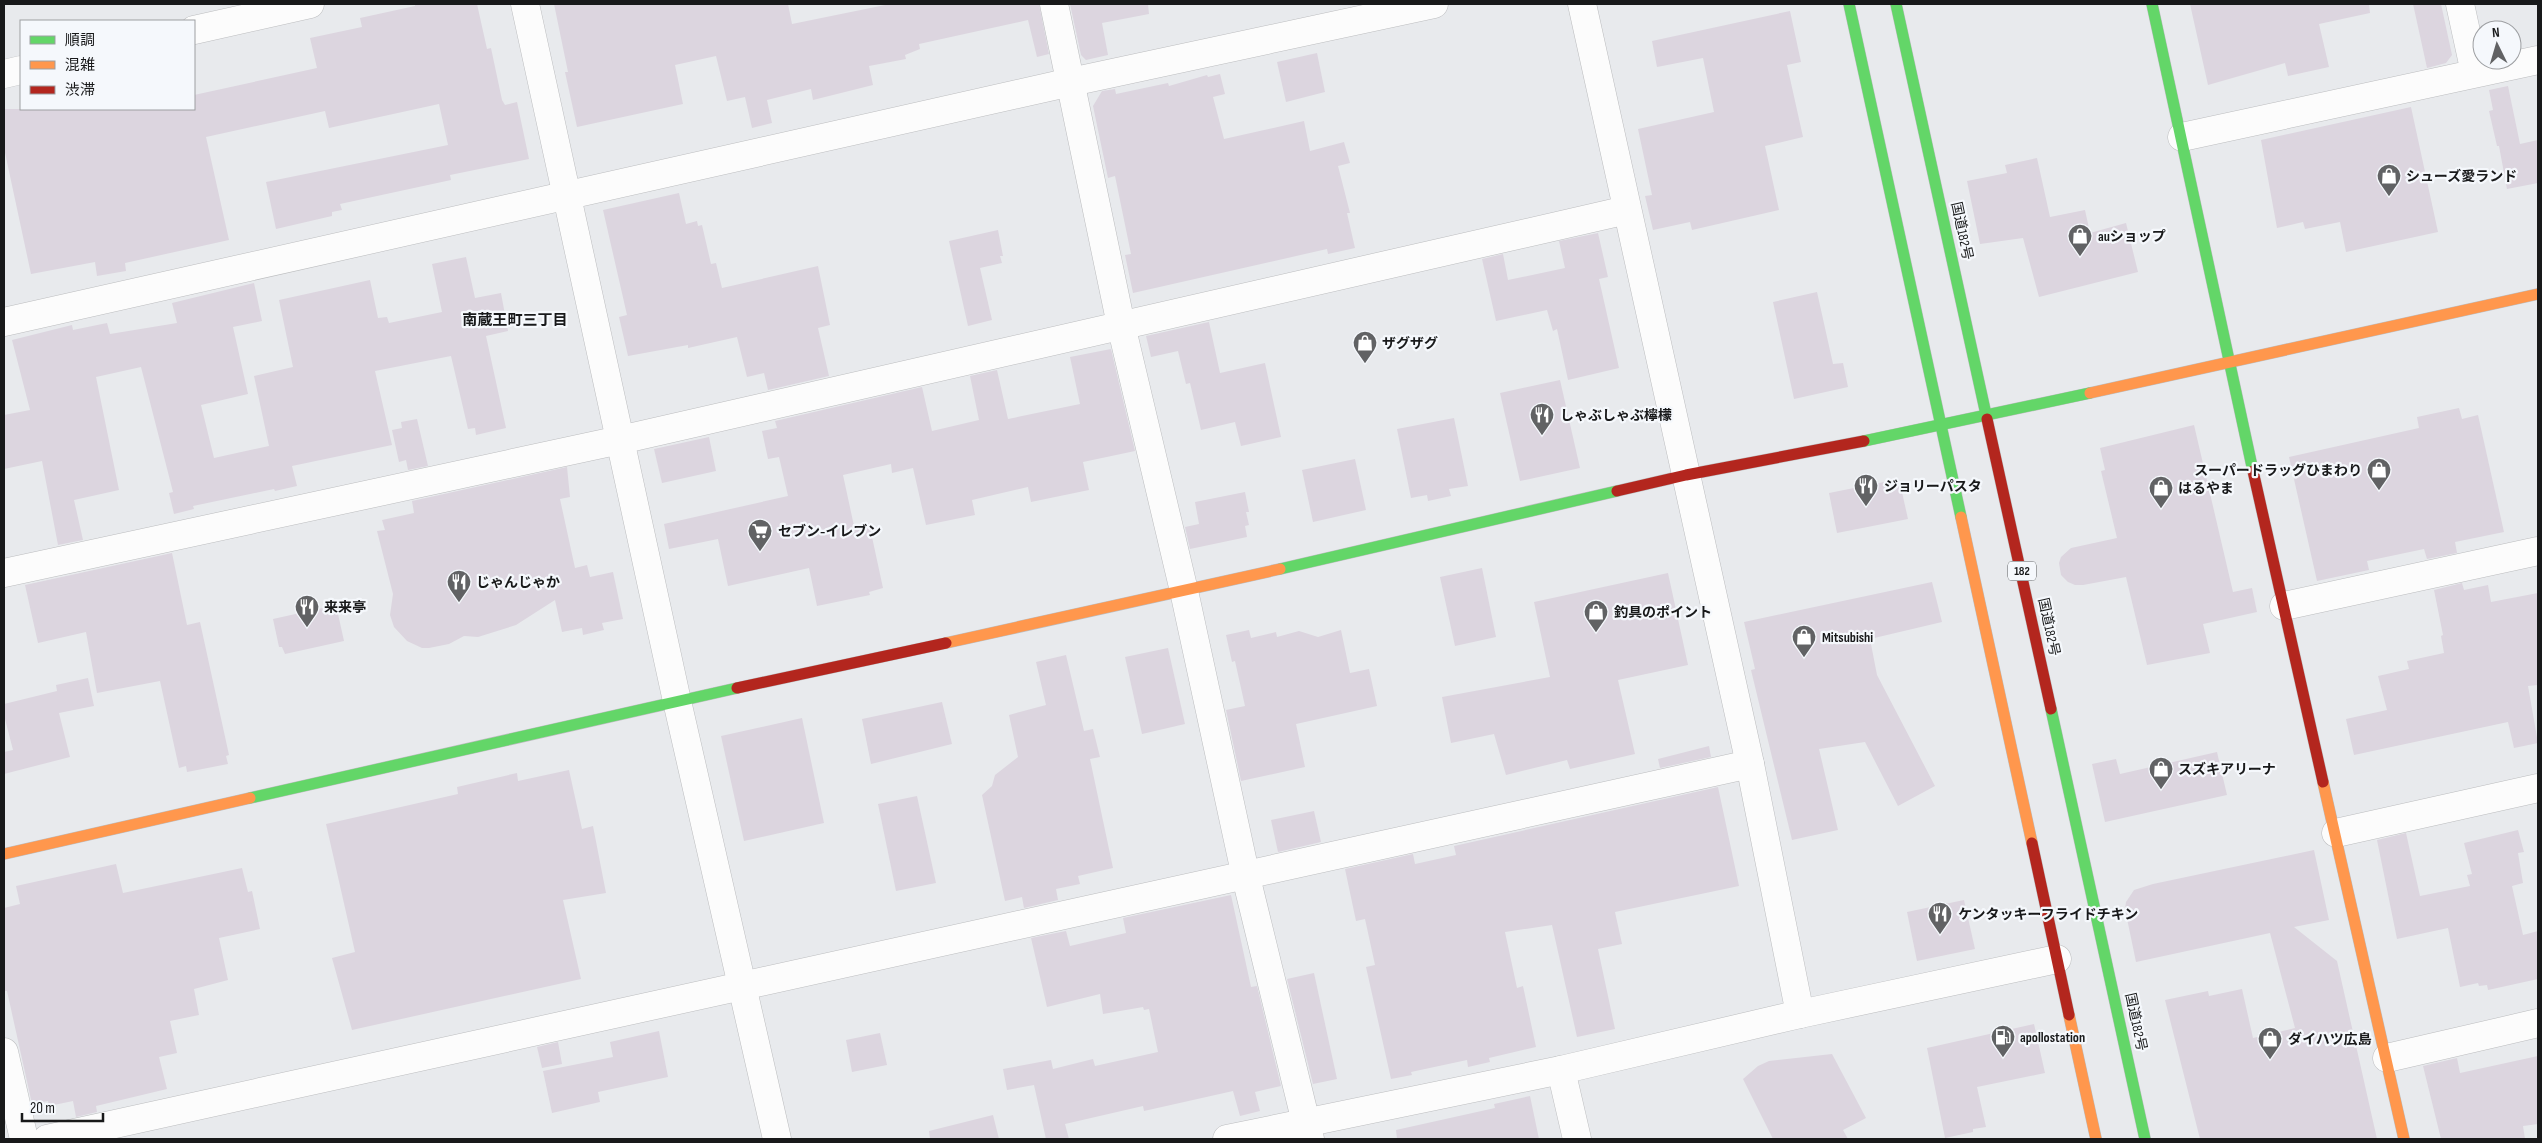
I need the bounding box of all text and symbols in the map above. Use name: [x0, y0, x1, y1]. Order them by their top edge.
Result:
legend: [20, 20, 195, 110]
north arrow: [2472, 20, 2522, 70]
text: N: [2491, 24, 2500, 41]
text: 順調: [65, 31, 95, 50]
text: 混雑: [65, 56, 95, 75]
text: 渋滞: [65, 81, 95, 100]
shop icon: シューズ愛ランド: [2376, 163, 2402, 197]
place label: シューズ愛ランド: [2406, 168, 2517, 185]
street label: 国道182号: [1948, 200, 1976, 262]
shop icon: auショップ: [2067, 223, 2093, 257]
place label: auショップ: [2098, 228, 2166, 245]
district label: 南蔵王町三丁目: [462, 311, 568, 330]
shop icon: ザグザグ: [1352, 330, 1378, 364]
place label: ザグザグ: [1382, 335, 1438, 352]
restaurant icon: しゃぶしゃぶ檸檬: [1529, 402, 1555, 436]
place label: しゃぶしゃぶ檸檬: [1560, 407, 1672, 424]
shop icon: スーパードラッグひまわり: [2366, 457, 2392, 491]
place label: スーパードラッグひまわり: [2194, 462, 2362, 479]
restaurant icon: ジョリーパスタ: [1853, 473, 1879, 507]
shop icon: はるやま: [2148, 475, 2174, 509]
place label: ジョリーパスタ: [1884, 478, 1982, 495]
place label: はるやま: [2178, 480, 2234, 497]
supermarket icon: セブン-イレブン: [747, 518, 773, 552]
place label: セブン-イレブン: [778, 523, 881, 540]
road number: 182: [2008, 562, 2036, 580]
restaurant icon: じゃんじゃか: [446, 569, 472, 603]
place label: じゃんじゃか: [476, 574, 560, 591]
restaurant icon: 来来亭: [294, 594, 320, 628]
street label: 国道182号: [2035, 596, 2063, 658]
place label: 来来亭: [324, 599, 366, 616]
shop icon: 釣具のポイント: [1583, 599, 1609, 633]
place label: 釣具のポイント: [1614, 604, 1712, 621]
shop icon: Mitsubishi: [1791, 624, 1817, 658]
place label: Mitsubishi: [1822, 629, 1873, 646]
shop icon: スズキアリーナ: [2148, 756, 2174, 790]
place label: スズキアリーナ: [2178, 761, 2276, 778]
restaurant icon: ケンタッキーフライドチキン: [1927, 901, 1953, 935]
place label: ケンタッキーフライドチキン: [1958, 906, 2138, 923]
street label: 国道182号: [2122, 991, 2150, 1053]
fuel station icon: apollostation: [1990, 1024, 2016, 1058]
shop icon: ダイハツ広島: [2257, 1026, 2283, 1060]
place label: apollostation: [2020, 1029, 2085, 1046]
place label: ダイハツ広島: [2288, 1031, 2372, 1048]
scale bar: [22, 1090, 104, 1122]
text: 20 m: [30, 1099, 55, 1118]

